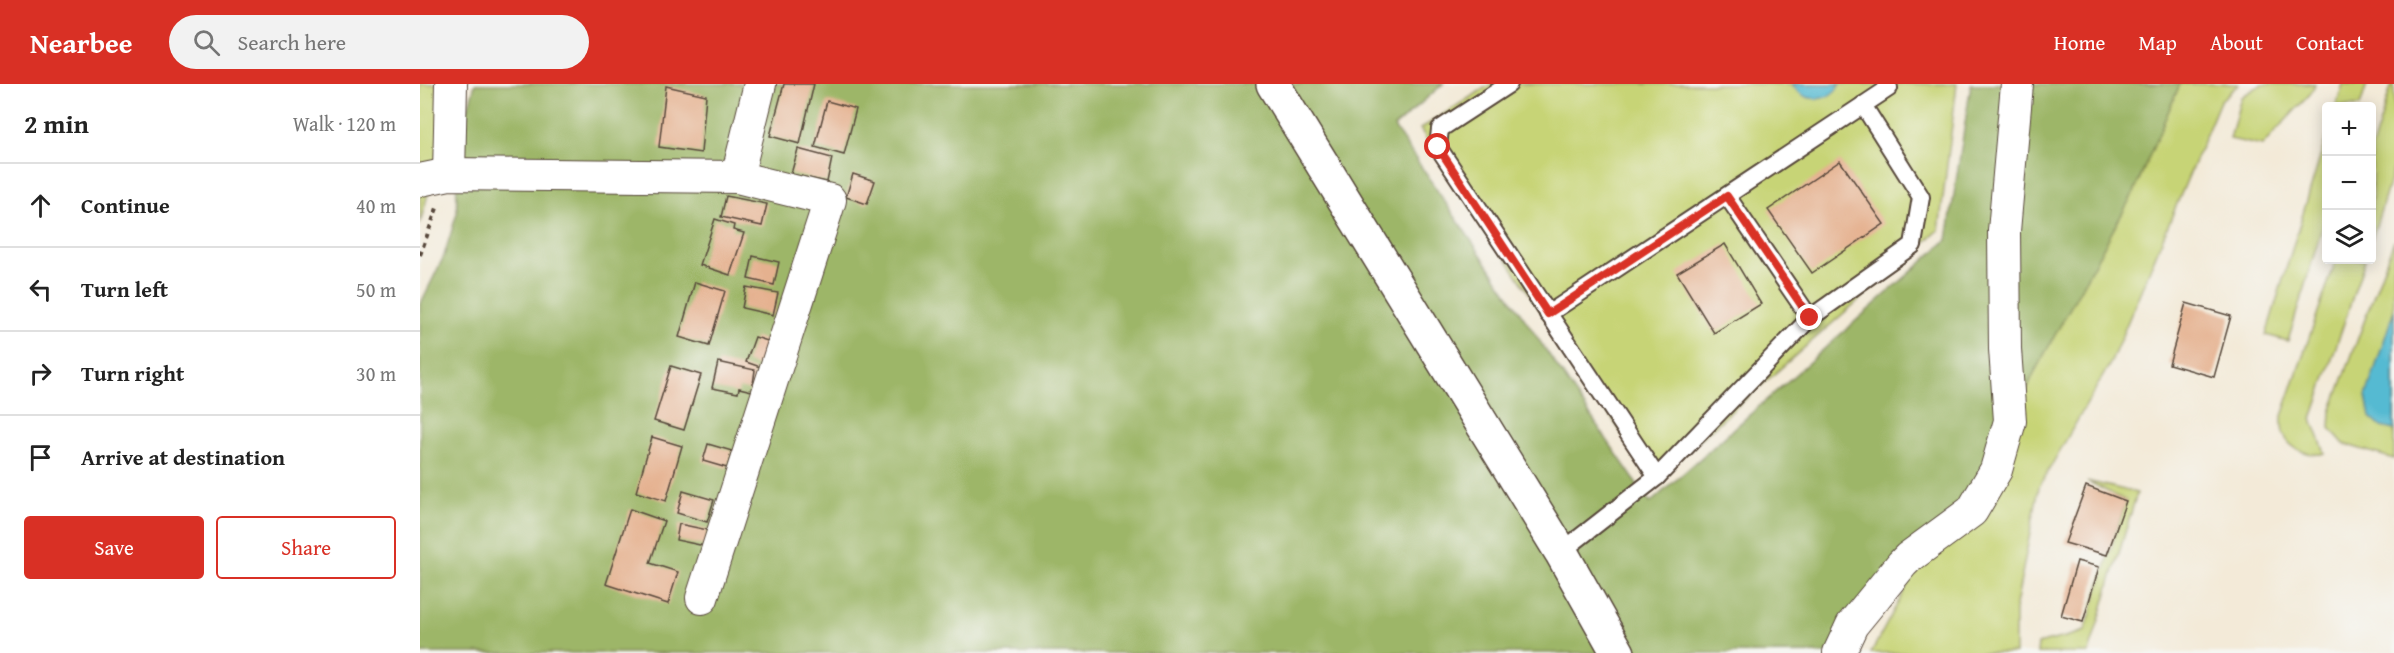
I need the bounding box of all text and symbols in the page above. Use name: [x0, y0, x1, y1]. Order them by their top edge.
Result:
search box: [169, 15, 589, 69]
text: Nearbee: [30, 22, 133, 63]
icon: search: [190, 26, 223, 59]
text: Search here: [238, 26, 346, 58]
text: Home: [2054, 27, 2105, 58]
text: Map: [2138, 27, 2177, 58]
text: About: [2210, 27, 2263, 58]
text: Contact: [2296, 27, 2364, 58]
map controls: [2322, 102, 2376, 264]
button: +: [2322, 102, 2376, 156]
text: 2 min: [24, 104, 89, 143]
text: Walk · 120 m: [293, 109, 396, 138]
route start: [1424, 133, 1450, 159]
button: −: [2322, 156, 2376, 210]
icon: ahead: [24, 189, 57, 222]
text: Continue: [81, 189, 170, 221]
text: 40 m: [356, 191, 396, 220]
button: layers: [2322, 210, 2376, 264]
icon: left: [24, 273, 57, 306]
text: Turn left: [81, 273, 168, 305]
text: 50 m: [356, 275, 396, 304]
route end: [1796, 304, 1822, 330]
icon: right: [24, 357, 57, 390]
text: Turn right: [81, 357, 184, 389]
text: 30 m: [356, 359, 396, 388]
icon: arrive: [24, 441, 57, 474]
text: Arrive at destination: [81, 441, 285, 473]
button: Save: [24, 516, 204, 579]
button: Share: [216, 516, 396, 579]

